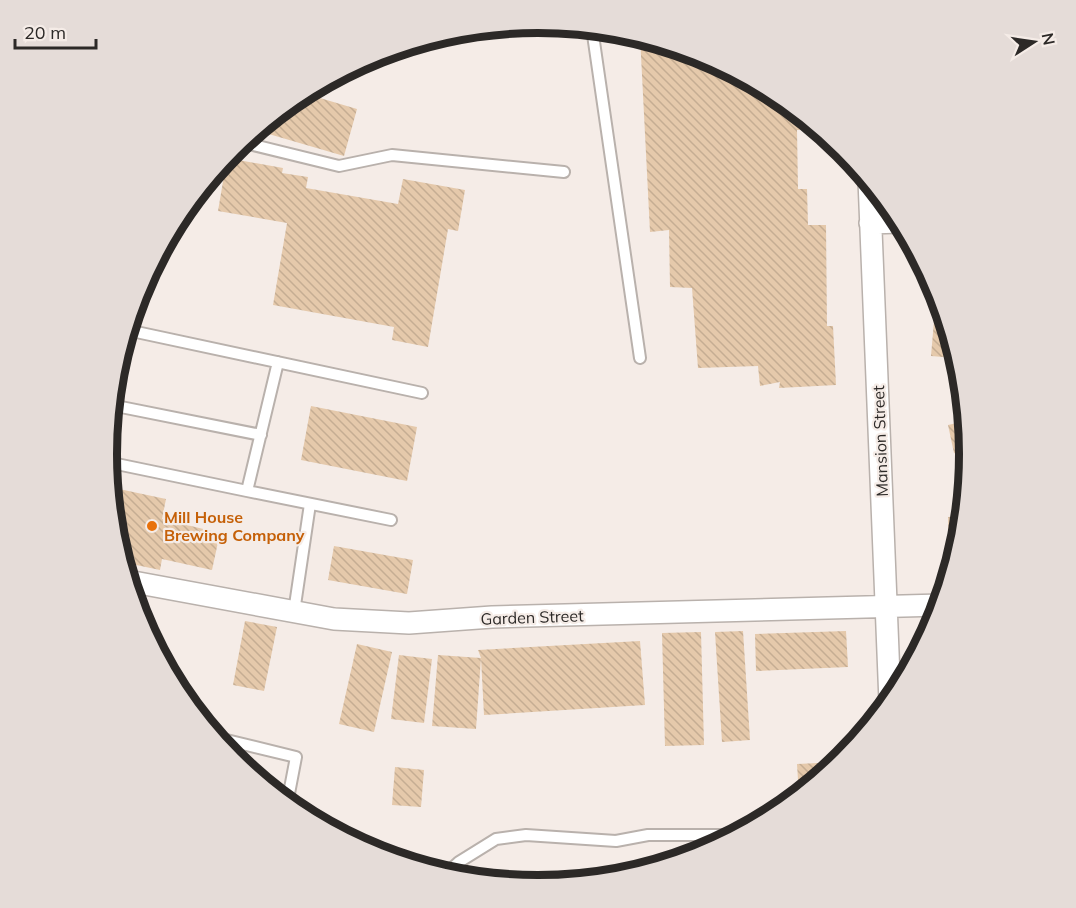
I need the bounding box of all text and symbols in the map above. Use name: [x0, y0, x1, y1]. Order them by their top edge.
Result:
scale bar: [15, 12, 96, 50]
north arrow: [1004, 12, 1064, 72]
text: 20 m: [24, 21, 66, 44]
text: N: [1038, 31, 1060, 47]
street label: Mansion Street: [868, 385, 892, 497]
place label: Mill House Brewing Company: [164, 507, 305, 545]
marker: Mill House Brewing Company: [145, 519, 159, 533]
street label: Garden Street: [480, 605, 584, 629]

